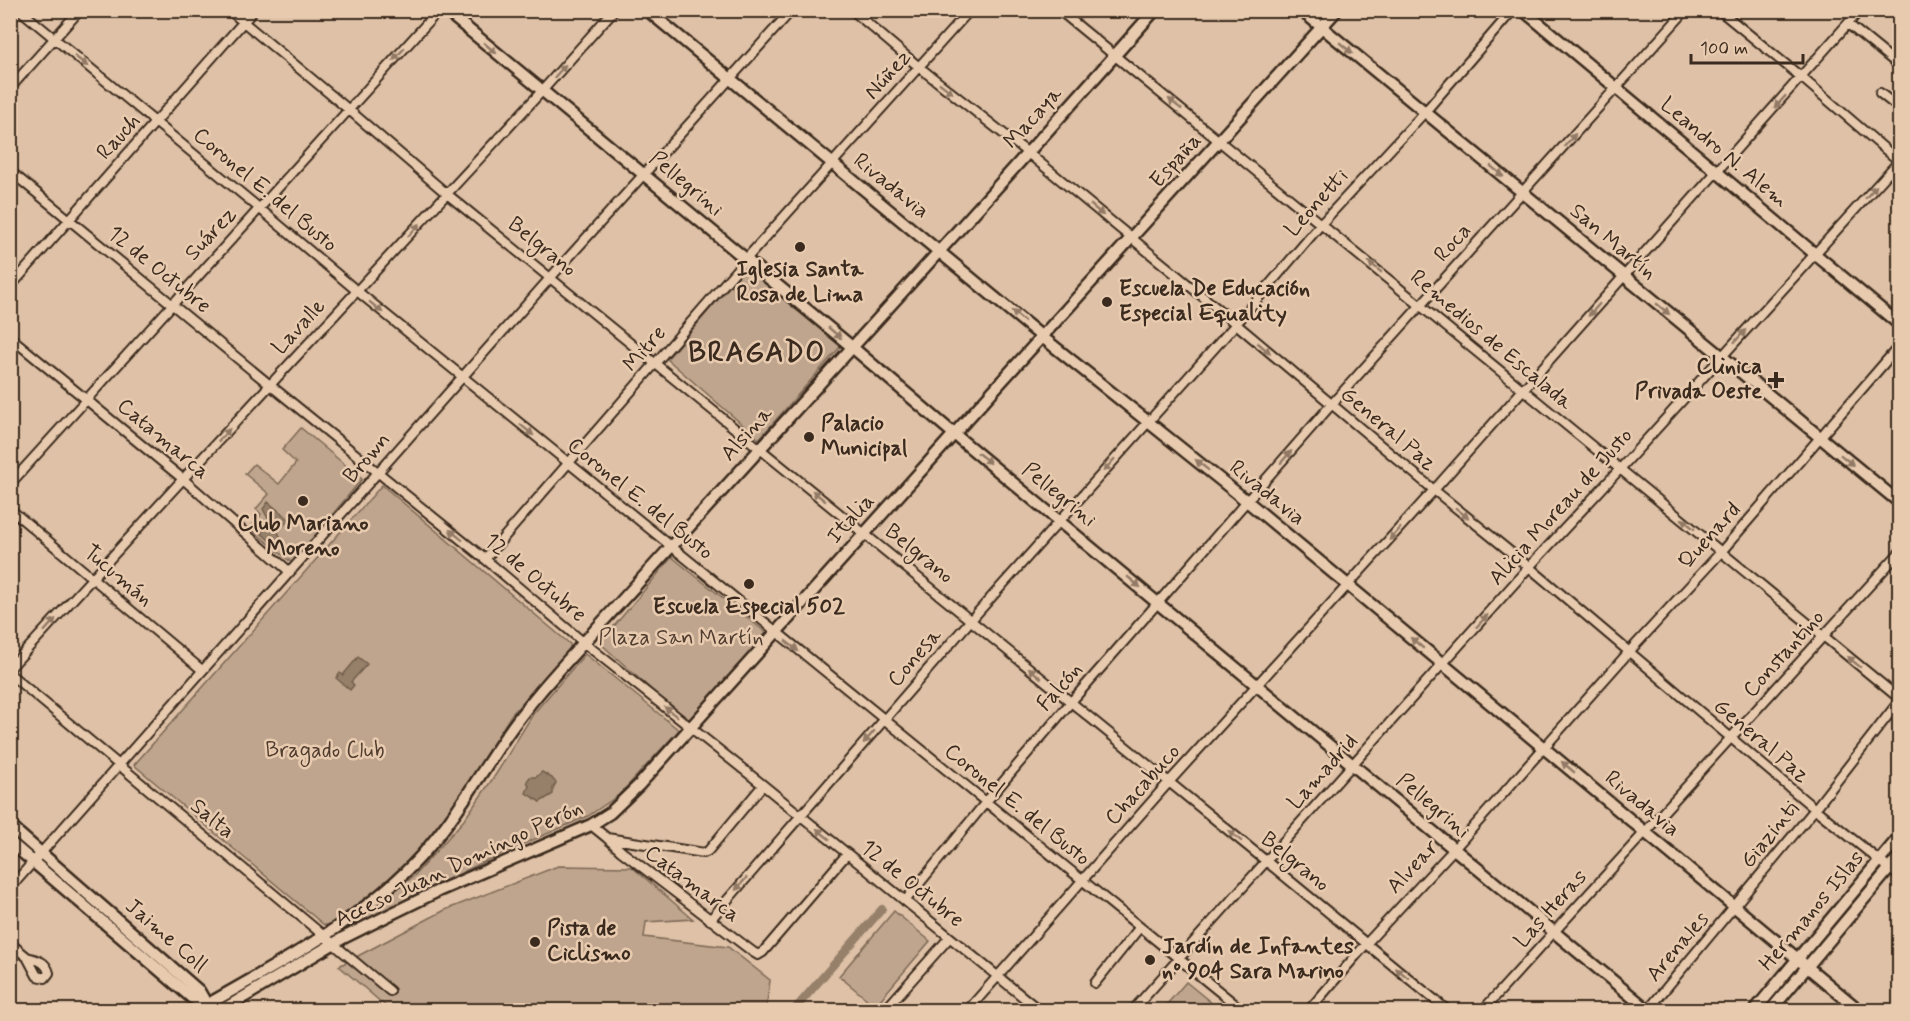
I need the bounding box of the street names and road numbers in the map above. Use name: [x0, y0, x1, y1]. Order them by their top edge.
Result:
street label: Núñez: [858, 44, 918, 106]
street label: Macaya: [998, 80, 1069, 155]
street label: Leandro N. Alem: [1654, 91, 1794, 215]
street label: Rauch: [91, 108, 147, 166]
street label: Coronel E. del Busto: [187, 121, 343, 259]
street label: España: [1144, 128, 1208, 194]
street label: Pellegrini: [643, 145, 729, 224]
street label: Rivadavia: [847, 147, 935, 225]
street label: Leonetti: [1279, 163, 1355, 243]
street label: San Martín: [1564, 197, 1662, 287]
street label: Suárez: [179, 201, 243, 267]
street label: Belgrano: [500, 211, 582, 286]
street label: Roca: [1428, 218, 1478, 268]
street label: 12 de Octubre: [102, 220, 216, 320]
street label: Remedios de Escalada: [1404, 264, 1579, 417]
street label: Lavalle: [266, 293, 332, 361]
street label: Mitre: [617, 320, 673, 378]
street label: General Paz: [1334, 381, 1442, 477]
street label: Catamarca: [111, 392, 215, 486]
street label: Alsina: [715, 400, 780, 467]
street label: Alicia Moreau de Justo: [1483, 422, 1639, 592]
street label: Brown: [337, 427, 397, 489]
street label: Coronel E. del Busto: [561, 431, 719, 567]
street label: Rivadavia: [1223, 454, 1311, 532]
street label: Pellegrini: [1015, 456, 1102, 534]
street label: Italia: [821, 488, 881, 550]
street label: Quenard: [1673, 497, 1747, 575]
street label: Belgrano: [877, 518, 959, 593]
street label: 12 de Octubre: [478, 527, 592, 629]
street label: Tucumán: [77, 539, 159, 613]
street label: Constantino: [1737, 604, 1831, 704]
street label: Conesa: [882, 622, 949, 693]
street label: Falcón: [1031, 656, 1089, 718]
street label: General Paz: [1707, 693, 1815, 789]
street label: Lamadrid: [1282, 728, 1364, 816]
street label: Coronel E. del Busto: [938, 737, 1096, 873]
street label: Chacabuco: [1099, 738, 1187, 832]
street label: Rivadavia: [1599, 764, 1685, 844]
street label: Pellegrini: [1390, 767, 1476, 846]
street label: Salta: [184, 792, 240, 846]
street label: Acceso Juan Domingo Perón: [331, 794, 588, 935]
street label: Giazinti: [1734, 796, 1806, 874]
street label: Belgrano: [1253, 826, 1335, 901]
street label: 12 de Octubre: [855, 834, 969, 934]
street label: Alvear: [1381, 834, 1446, 900]
street label: Catamarca: [639, 839, 745, 929]
street label: Hermanos Islas: [1753, 845, 1871, 977]
street label: Las Heras: [1508, 864, 1594, 954]
street label: Jaime Coll: [119, 893, 213, 979]
street label: Arenales: [1640, 906, 1716, 988]

